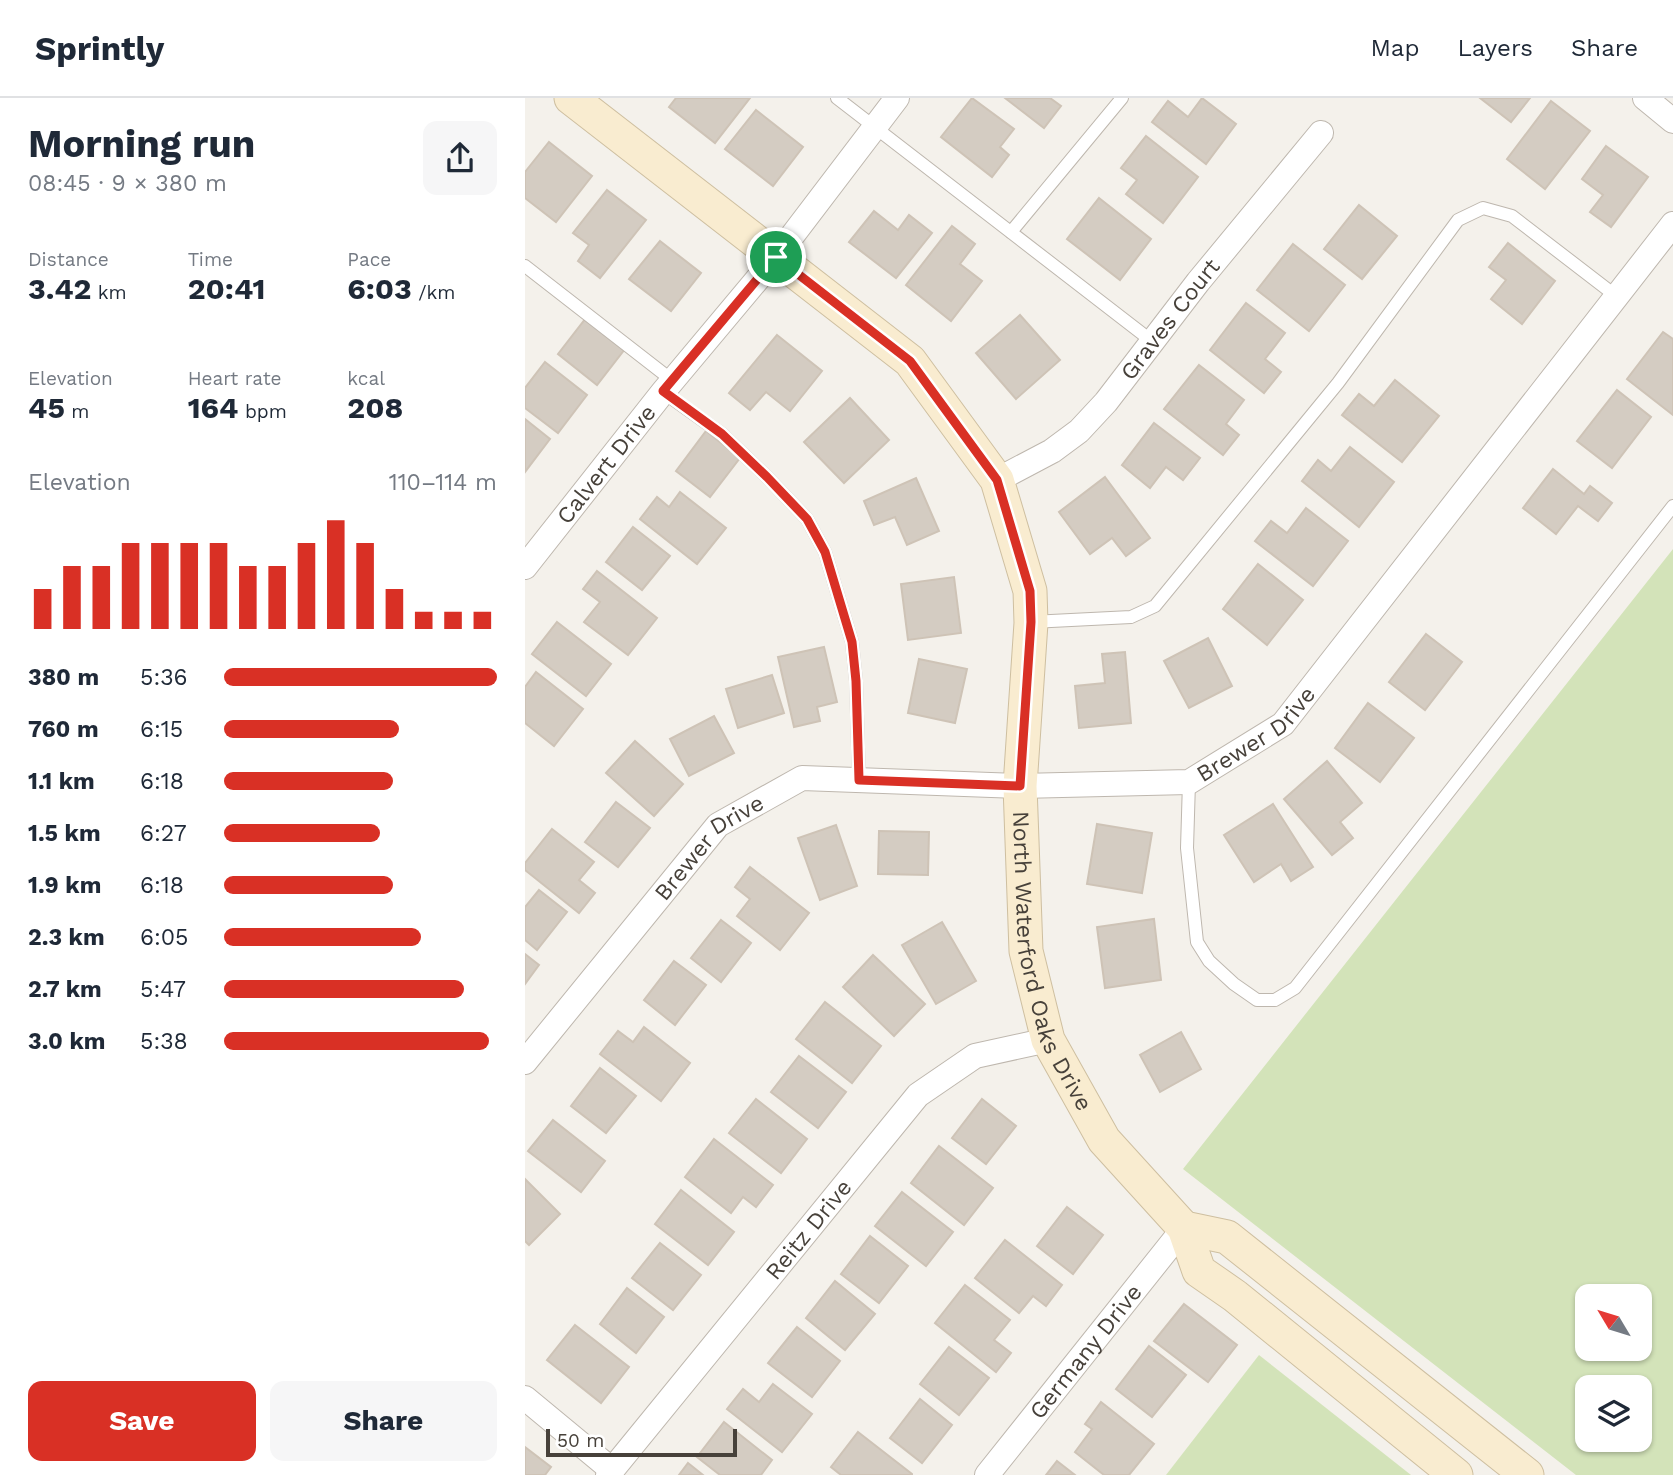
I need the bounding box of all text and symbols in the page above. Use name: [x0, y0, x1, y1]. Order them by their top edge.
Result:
text: Sprintly: [35, 29, 164, 68]
text: Map: [1371, 34, 1419, 62]
text: Layers: [1457, 34, 1533, 62]
text: Share: [1571, 34, 1638, 62]
button: share: [423, 121, 497, 195]
text: Morning run: [28, 122, 255, 166]
text: 08:45 · 9 × 380 m: [28, 170, 227, 197]
pin: [746, 227, 806, 287]
icon: arrive: [757, 238, 795, 276]
text: Distance: [28, 248, 109, 271]
text: Time: [188, 248, 233, 271]
text: Pace: [347, 248, 391, 271]
street label: Graves Court: [1115, 253, 1225, 385]
text: 3.42: [28, 271, 91, 306]
text: 20:41: [188, 271, 266, 306]
text: 6:03: [347, 271, 412, 306]
text: km: [91, 281, 127, 304]
text: /km: [412, 281, 455, 304]
text: Elevation: [28, 367, 113, 390]
text: Heart rate: [188, 367, 282, 390]
text: kcal: [347, 367, 385, 390]
text: 45: [28, 390, 65, 425]
text: 164: [188, 390, 238, 425]
text: 208: [347, 390, 403, 425]
street label: Calvert Drive: [551, 399, 661, 529]
text: m: [65, 400, 89, 423]
text: bpm: [238, 400, 287, 423]
text: Elevation: [28, 469, 131, 496]
text: 110–114 m: [389, 469, 497, 496]
text: 380 m: [28, 664, 99, 691]
text: 5:36: [140, 664, 188, 691]
street label: Brewer Drive: [1192, 681, 1321, 788]
text: 760 m: [28, 716, 99, 743]
text: 6:15: [140, 716, 183, 743]
text: 1.1 km: [28, 768, 95, 795]
text: 6:18: [140, 768, 184, 795]
street label: Brewer Drive: [649, 789, 768, 906]
street label: North Waterford Oaks Drive: [1007, 811, 1098, 1115]
text: 1.5 km: [28, 820, 101, 847]
text: 6:27: [140, 820, 187, 847]
text: 1.9 km: [28, 872, 101, 899]
text: 6:18: [140, 872, 184, 899]
text: 2.3 km: [28, 924, 105, 951]
text: 6:05: [140, 924, 188, 951]
text: 2.7 km: [28, 976, 102, 1003]
text: 5:47: [140, 976, 186, 1003]
text: 3.0 km: [28, 1028, 105, 1055]
text: 5:38: [140, 1028, 188, 1055]
street label: Reitz Drive: [760, 1174, 857, 1285]
street label: Germany Drive: [1024, 1279, 1147, 1424]
north arrow: [1575, 1284, 1652, 1362]
map controls: [1575, 1284, 1652, 1452]
button: layers: [1575, 1375, 1652, 1452]
button: Save: [28, 1381, 256, 1461]
button: Share: [270, 1381, 497, 1461]
scale bar: [546, 1426, 737, 1458]
text: 50 m: [557, 1429, 604, 1452]

